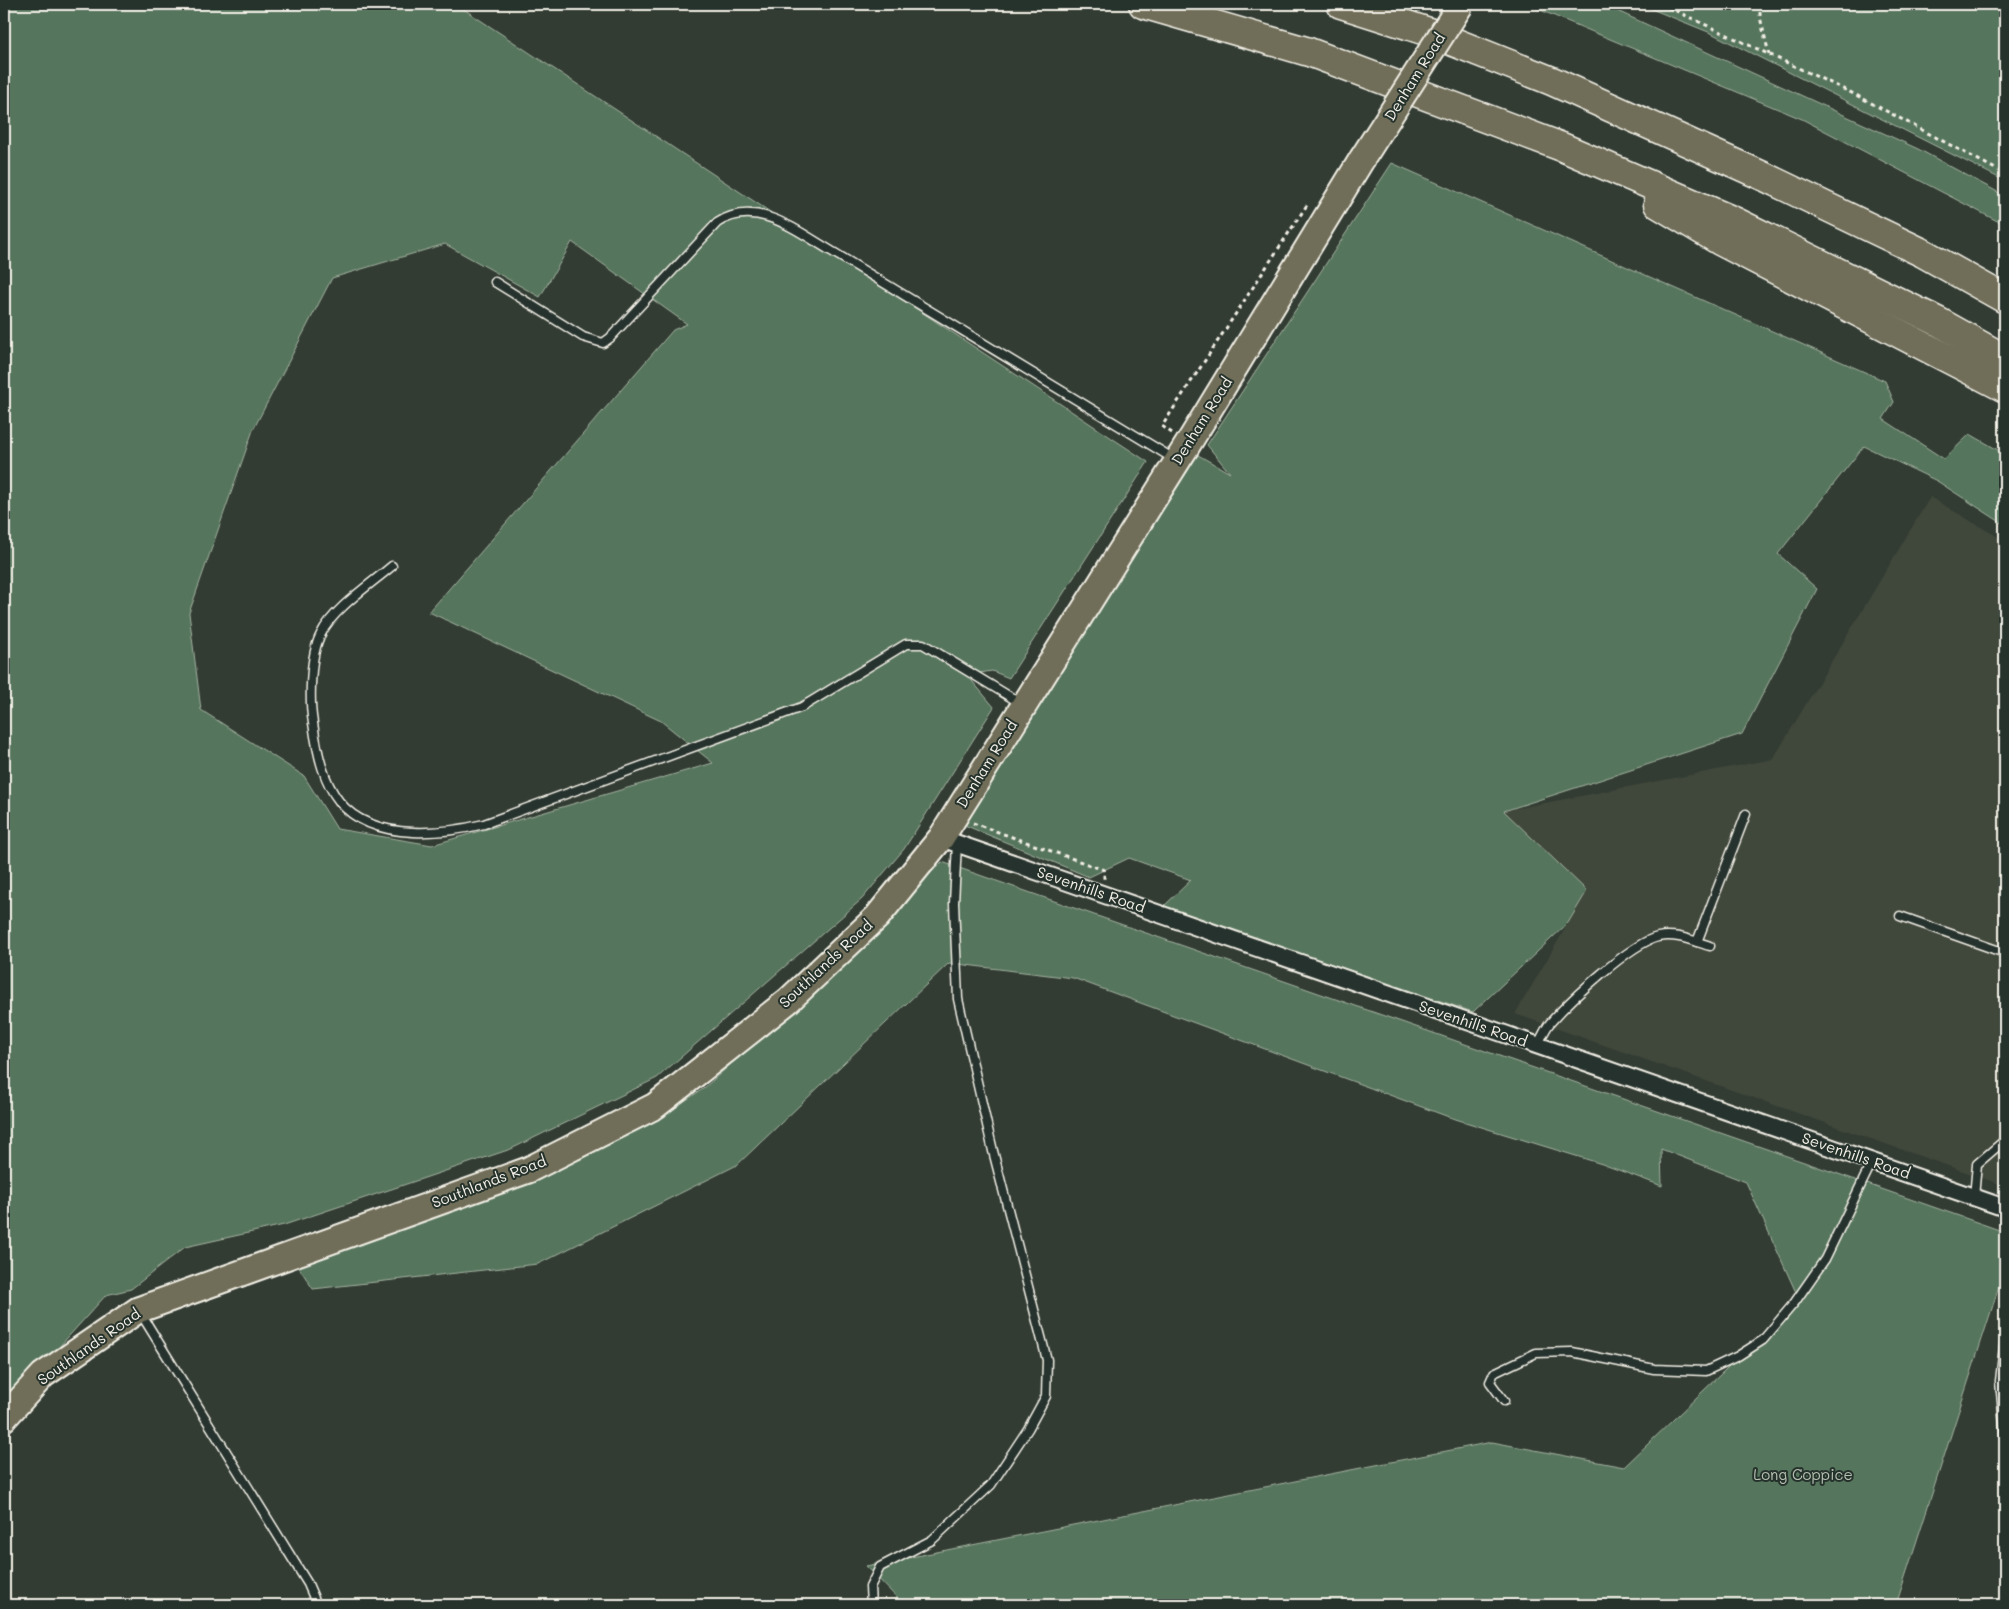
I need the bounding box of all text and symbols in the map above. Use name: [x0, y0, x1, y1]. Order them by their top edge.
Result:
street label: Denham Road: [1379, 29, 1449, 124]
street label: Denham Road: [1166, 373, 1236, 468]
street label: Denham Road: [951, 716, 1021, 811]
street label: Sevenhills Road: [1035, 861, 1148, 917]
street label: Southlands Road: [774, 915, 876, 1012]
street label: Sevenhills Road: [1417, 995, 1530, 1051]
street label: Sevenhills Road: [1800, 1127, 1913, 1183]
street label: Southlands Road: [429, 1150, 549, 1212]
street label: Southlands Road: [33, 1303, 144, 1389]
park label: Long Coppice: [1753, 1464, 1853, 1484]

